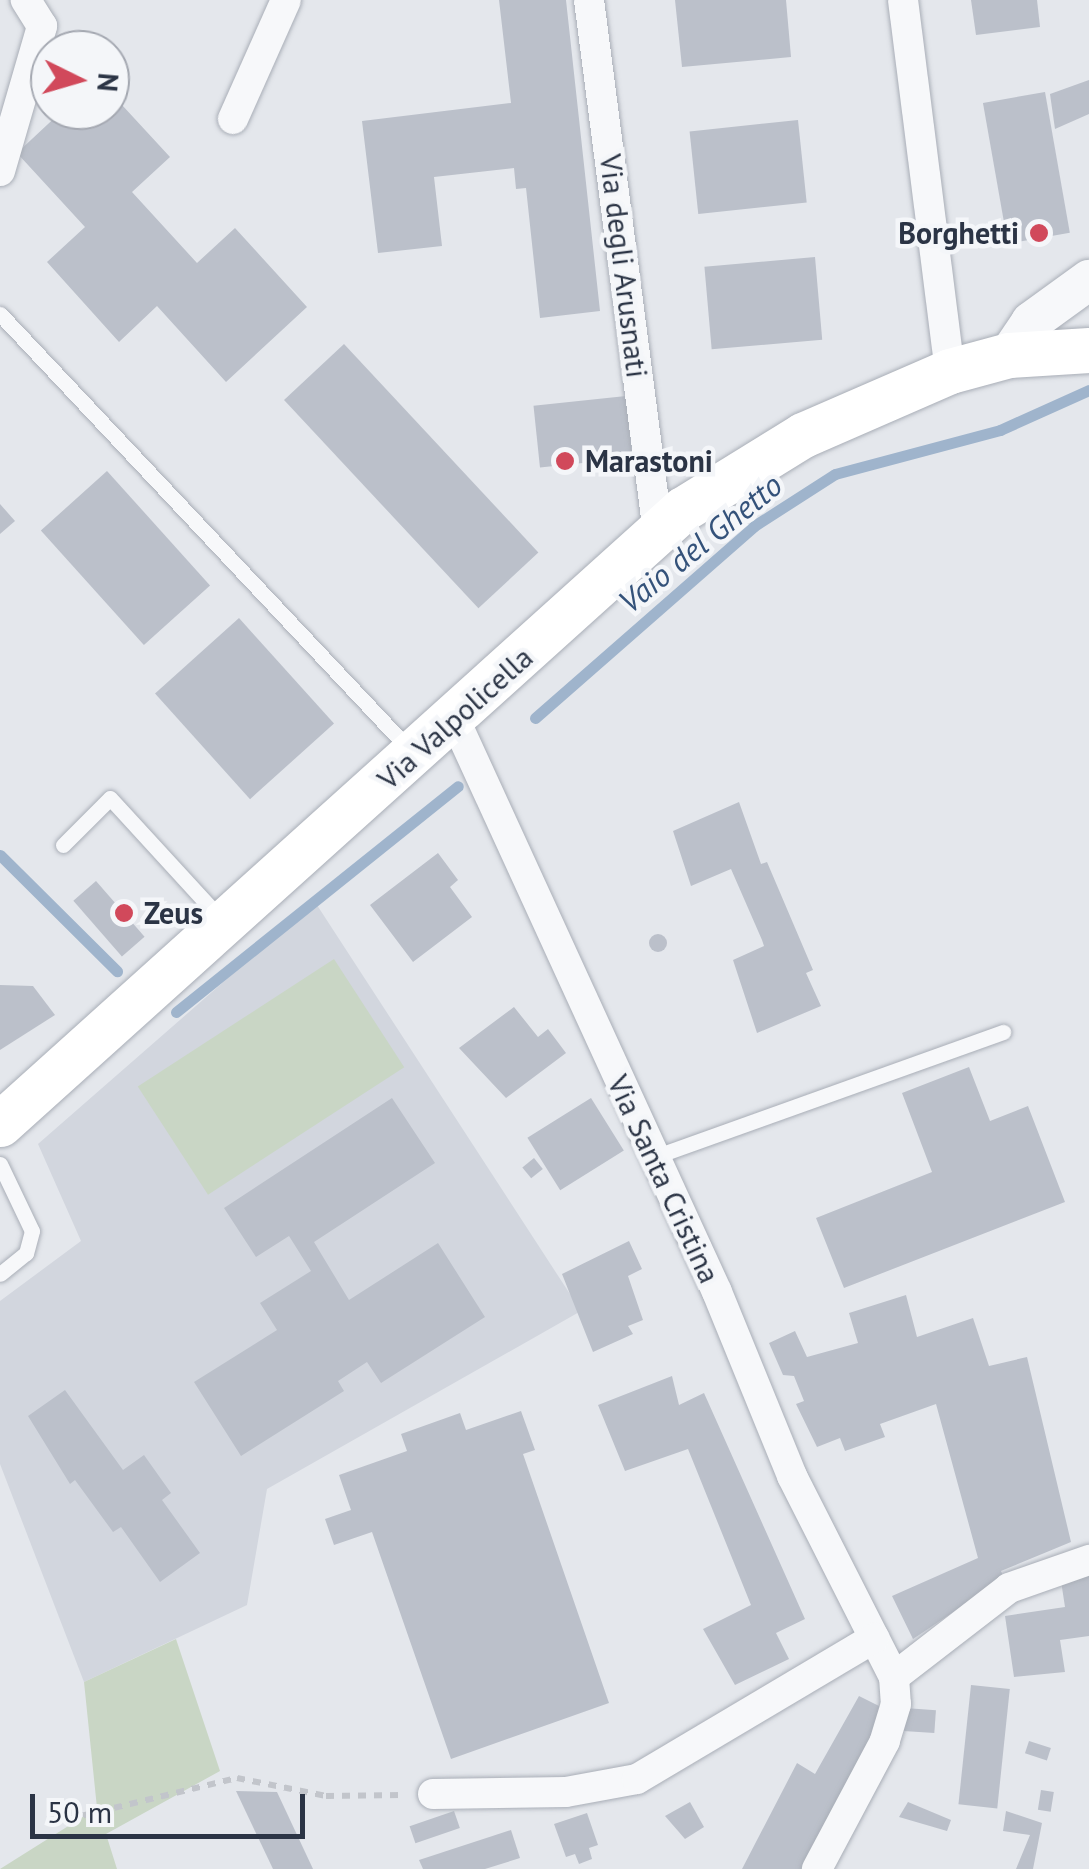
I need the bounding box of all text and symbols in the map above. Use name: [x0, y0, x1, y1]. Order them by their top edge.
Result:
north arrow: [30, 30, 130, 130]
text: N: [89, 72, 128, 93]
street label: Via degli Arusnati: [592, 152, 656, 380]
place label: Borghetti: [898, 215, 1019, 251]
marker: Borghetti: [1028, 222, 1050, 244]
place label: Marastoni: [585, 443, 713, 479]
marker: Marastoni: [554, 450, 576, 472]
water label: Vaio del Ghetto: [610, 465, 790, 621]
street label: Via Valpolicella: [370, 639, 540, 797]
place label: Zeus: [144, 895, 203, 931]
marker: Zeus: [113, 902, 135, 924]
street label: Via Santa Cristina: [600, 1069, 728, 1289]
scale bar: [35, 1774, 310, 1836]
text: 50 m: [47, 1792, 112, 1831]

